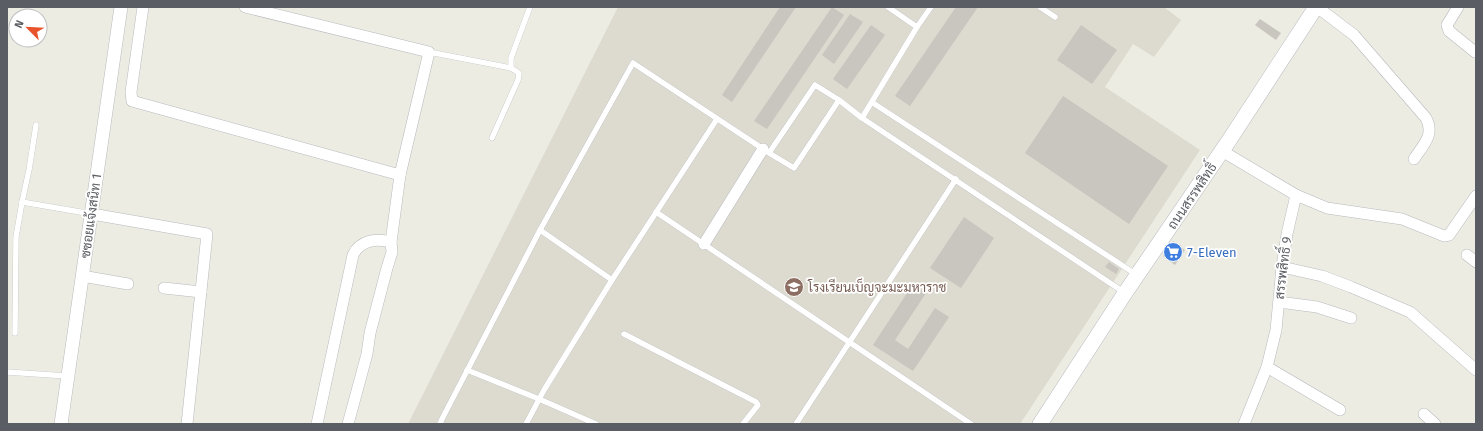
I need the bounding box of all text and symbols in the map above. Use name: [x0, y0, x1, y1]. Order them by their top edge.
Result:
north arrow: [8, 8, 48, 48]
text: N: [12, 18, 27, 30]
street label: ถนนสรรพสิทธิ์: [1160, 157, 1220, 232]
street label: ซซอยแจ้งสนิท 1: [76, 172, 104, 259]
street label: สรรพสิทธิ์ 9: [1266, 235, 1294, 300]
supermarket icon: 7-Eleven: [1162, 241, 1184, 263]
place label: 7-Eleven: [1187, 245, 1237, 260]
school or university icon: โรงเรียนเบ็ญจะมะมหาราช: [783, 276, 805, 298]
place label: โรงเรียนเบ็ญจะมะมหาราช: [807, 278, 947, 296]

